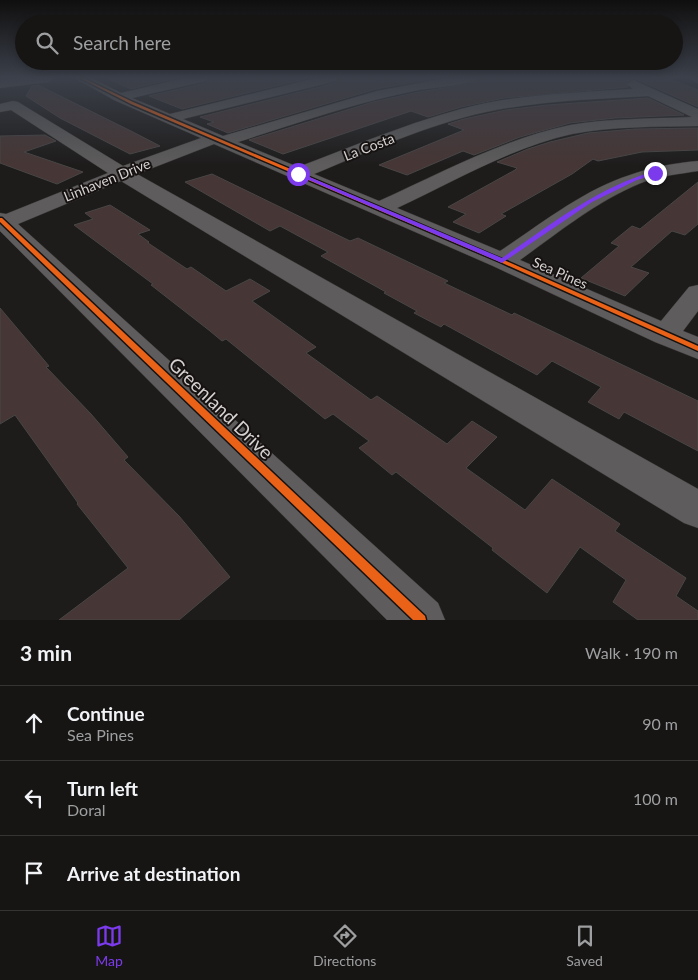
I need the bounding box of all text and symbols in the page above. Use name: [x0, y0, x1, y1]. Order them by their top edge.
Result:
search box: [15, 15, 683, 70]
icon: search: [33, 29, 61, 57]
text: Search here: [73, 31, 171, 54]
street label: La Costa: [341, 129, 397, 164]
street label: Linhaven Drive: [61, 154, 153, 205]
route end: [644, 162, 667, 185]
route start: [287, 163, 310, 186]
street label: Sea Pines: [530, 253, 590, 292]
street label: Greenland Drive: [164, 352, 278, 463]
text: 3 min: [20, 640, 72, 665]
text: Walk · 190 m: [585, 643, 678, 662]
text: Continue: [67, 702, 145, 725]
icon: ahead: [20, 709, 48, 737]
text: 90 m: [642, 714, 678, 733]
text: Sea Pines: [67, 725, 134, 744]
text: Turn left: [67, 777, 138, 800]
icon: left: [20, 784, 48, 812]
text: 100 m: [633, 789, 678, 808]
text: Doral: [67, 800, 106, 819]
icon: arrive: [20, 859, 48, 887]
text: Arrive at destination: [67, 862, 240, 885]
tab: Map: [95, 922, 123, 969]
tab: Directions: [313, 922, 376, 969]
tab: Saved: [566, 922, 603, 969]

